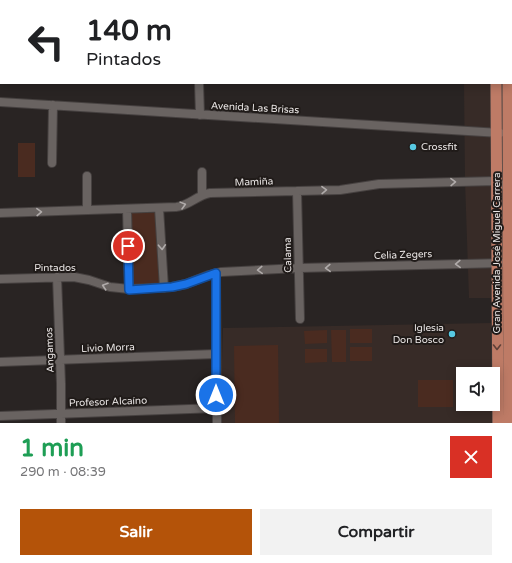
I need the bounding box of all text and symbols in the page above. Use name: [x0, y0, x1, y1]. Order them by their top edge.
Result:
text: 140 m: [86, 14, 172, 48]
icon: left: [20, 16, 72, 68]
text: Pintados: [86, 48, 161, 70]
street label: Avenida Las Brisas: [211, 100, 300, 116]
place label: Crossfit: [421, 141, 458, 153]
marker: Crossfit: [408, 142, 418, 152]
street label: Gran Avenida José Miguel Carrera: [491, 173, 503, 334]
street label: Mamiña: [234, 175, 274, 189]
one-way arrow: [450, 178, 456, 186]
one-way arrow: [321, 186, 327, 194]
one-way arrow: [179, 201, 186, 210]
one-way arrow: [36, 207, 42, 216]
pin: [111, 229, 145, 263]
icon: arrive: [117, 235, 139, 257]
street label: Calama: [282, 237, 294, 273]
one-way arrow: [157, 244, 166, 250]
street label: Celia Zegers: [374, 248, 433, 262]
one-way arrow: [455, 260, 461, 268]
street label: Pintados: [34, 262, 76, 274]
one-way arrow: [325, 263, 331, 272]
one-way arrow: [257, 266, 263, 275]
one-way arrow: [101, 282, 108, 290]
place label: Iglesia Don Bosco: [393, 322, 444, 346]
street label: Angamos: [43, 327, 57, 373]
marker: Iglesia Don Bosco: [447, 329, 457, 339]
street label: Livio Morra: [81, 341, 135, 355]
one-way arrow: [493, 344, 502, 350]
map controls: [456, 367, 500, 411]
button: sound: [456, 367, 500, 411]
position arrow: [195, 374, 237, 416]
street label: Profesor Alcaíno: [69, 395, 147, 409]
text: 1 min: [20, 434, 84, 463]
button: close: [450, 436, 492, 478]
text: 290 m · 08:39: [20, 464, 106, 480]
button: Salir: [20, 509, 252, 555]
button: Compartir: [260, 509, 492, 555]

